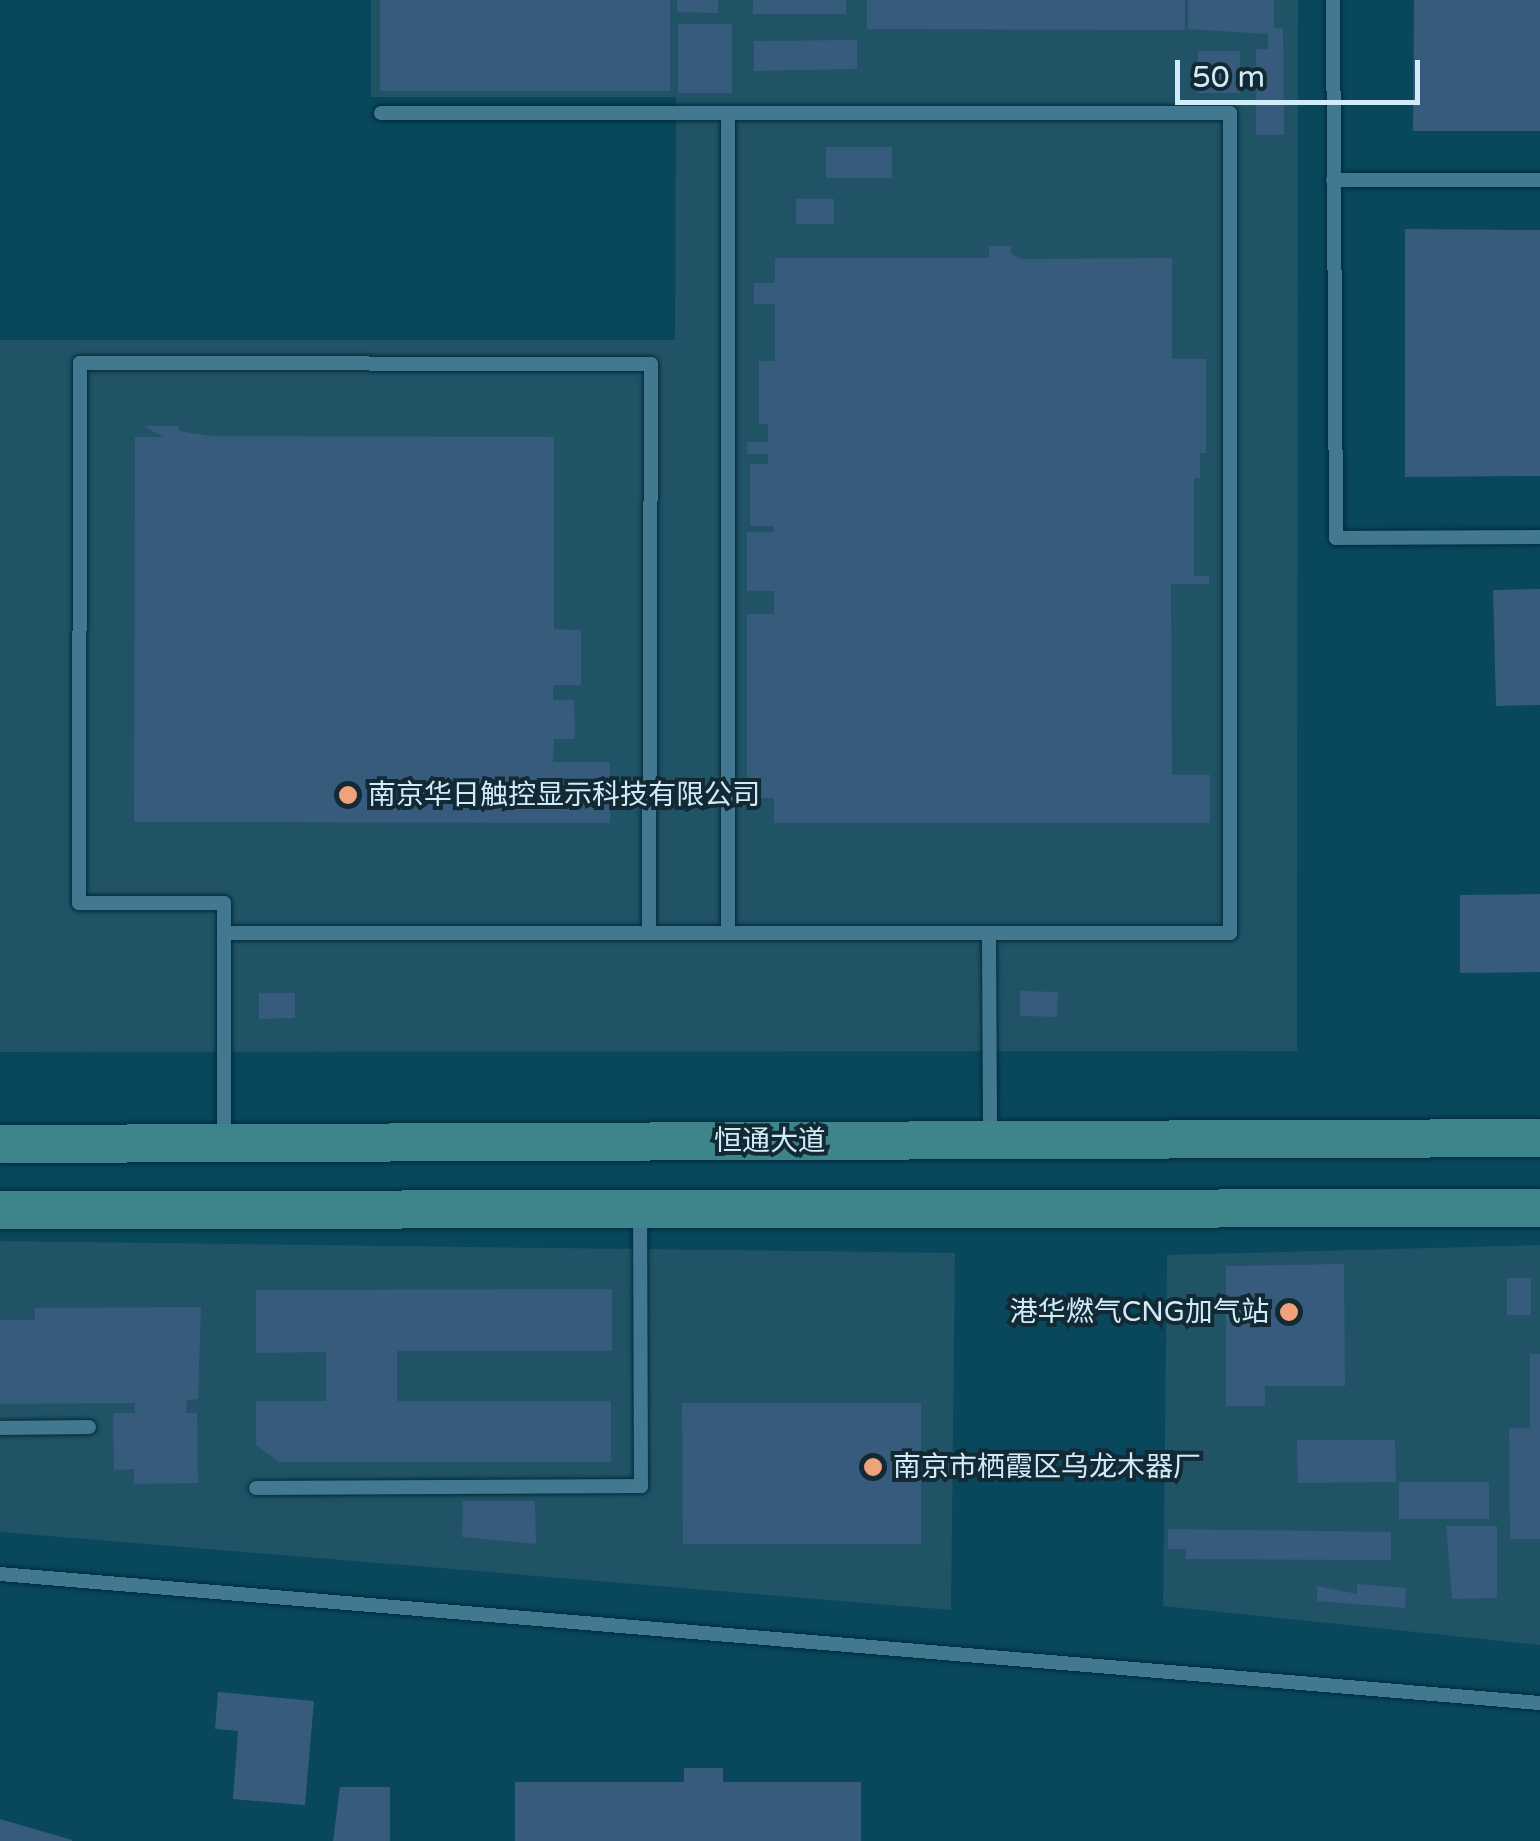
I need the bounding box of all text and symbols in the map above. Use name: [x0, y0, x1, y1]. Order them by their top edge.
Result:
scale bar: [1180, 40, 1425, 102]
text: 50 m: [1192, 59, 1265, 96]
place label: 南京华日触控显示科技有限公司: [368, 778, 760, 812]
marker: 南京华日触控显示科技有限公司: [337, 784, 359, 806]
street label: 恒通大道: [714, 1124, 826, 1158]
place label: 港华燃气CNG加气站: [1010, 1295, 1269, 1329]
marker: 港华燃气CNG加气站: [1278, 1301, 1300, 1323]
place label: 南京市栖霞区乌龙木器厂: [893, 1450, 1201, 1484]
marker: 南京市栖霞区乌龙木器厂: [862, 1456, 884, 1478]

